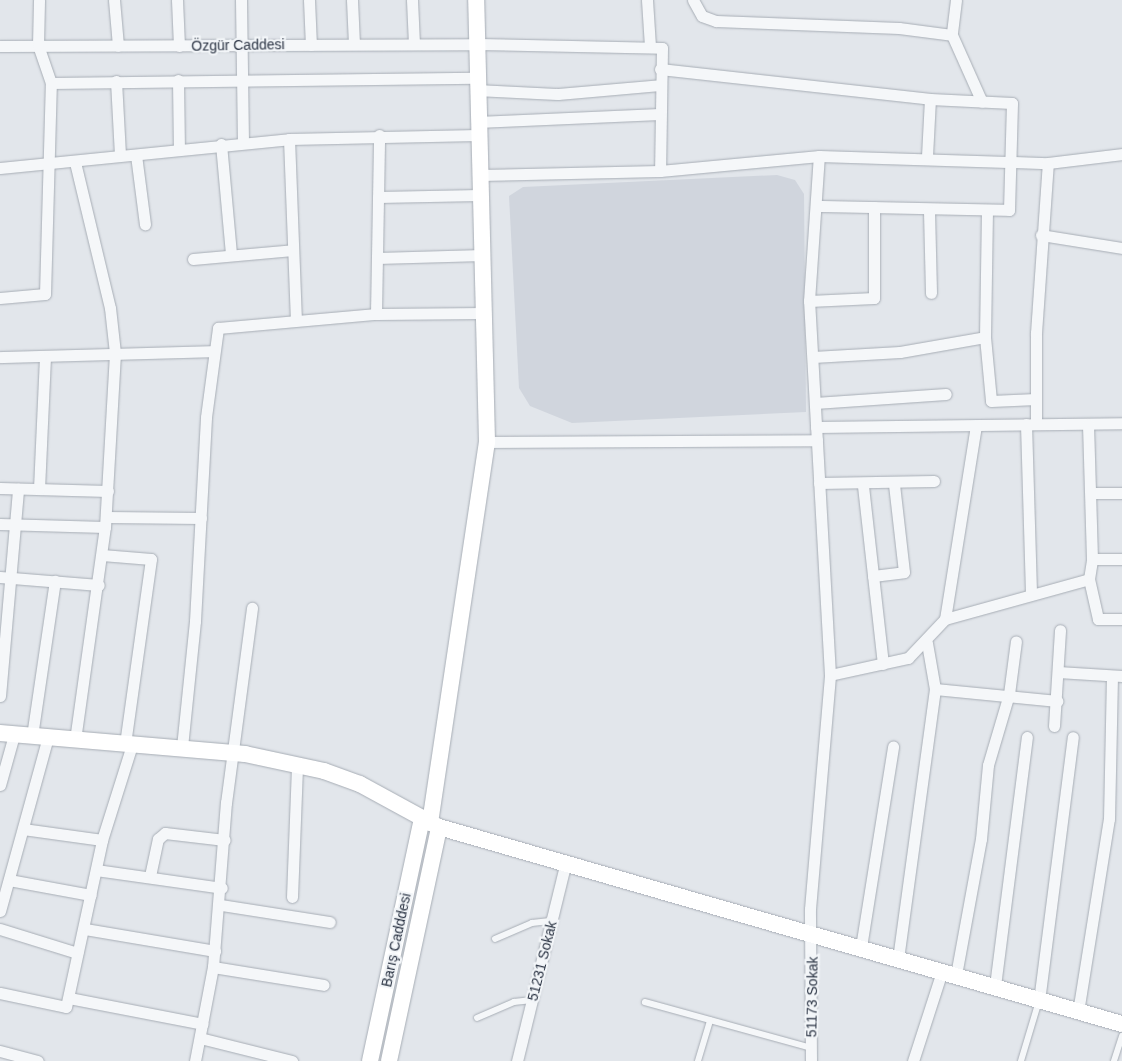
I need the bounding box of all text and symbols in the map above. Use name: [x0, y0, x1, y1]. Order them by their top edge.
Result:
street label: Özgür Caddesi: [191, 36, 285, 54]
street label: Barış Cadddesi: [378, 891, 414, 989]
street label: 51231 Sokak: [524, 919, 560, 1003]
street label: 51173 Sokak: [803, 957, 821, 1037]

